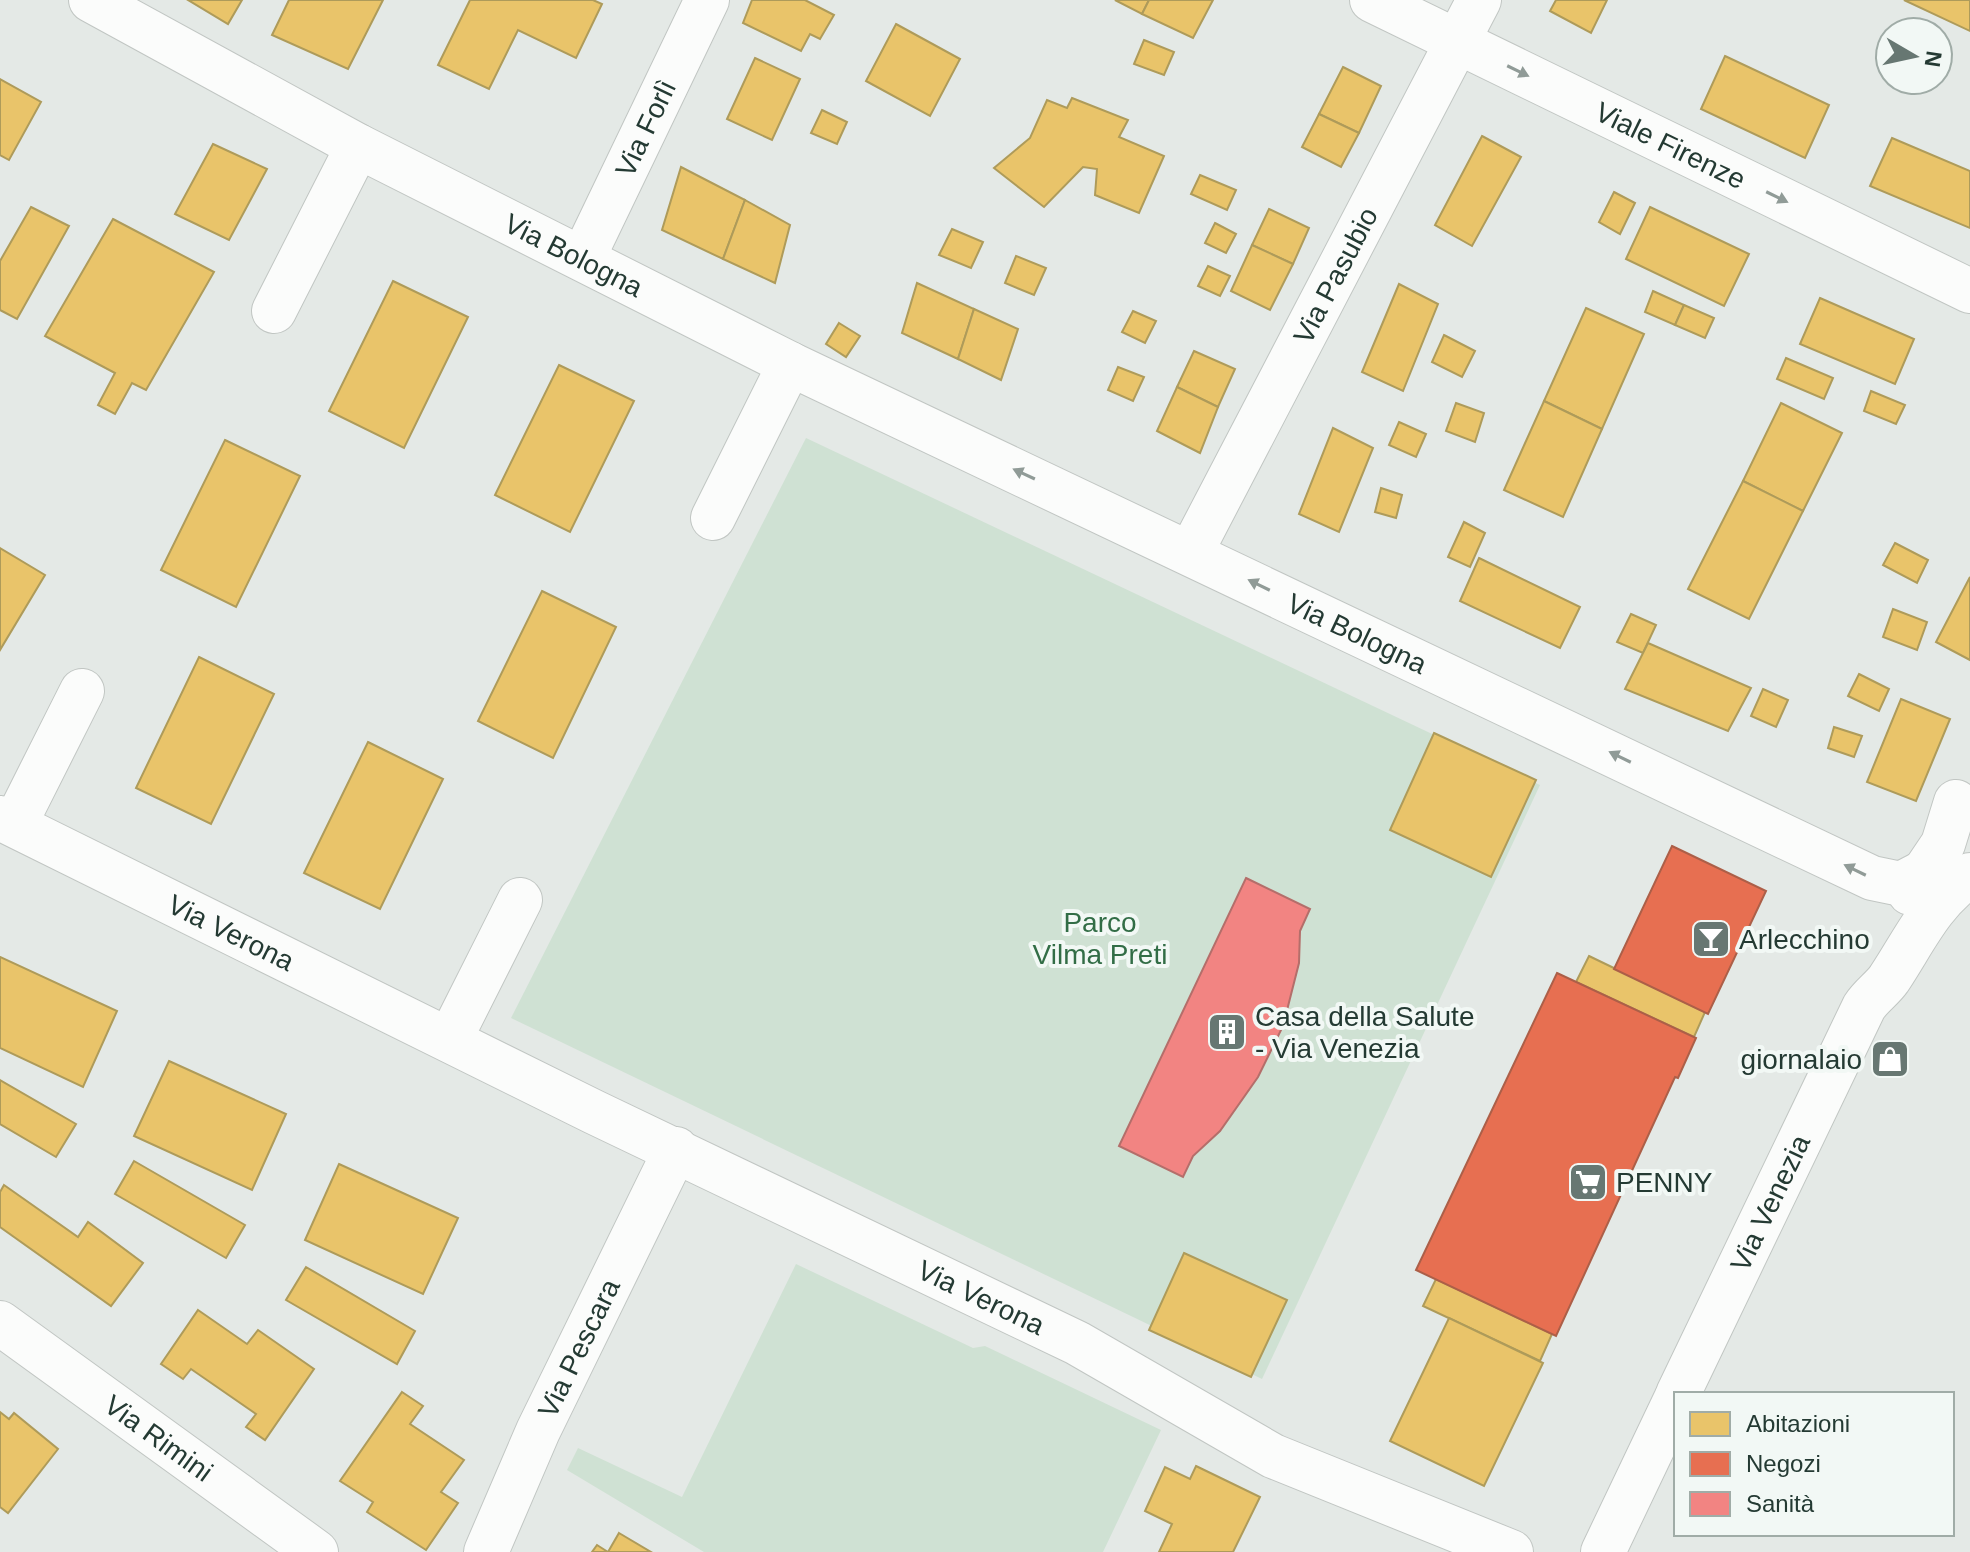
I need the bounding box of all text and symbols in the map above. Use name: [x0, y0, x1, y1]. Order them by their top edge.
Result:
north arrow: [1874, 16, 1954, 96]
text: N: [1920, 49, 1947, 69]
one-way arrow: [1506, 64, 1530, 78]
street label: Via Forlì: [609, 75, 682, 182]
street label: Viale Firenze: [1590, 96, 1751, 195]
one-way arrow: [1765, 190, 1789, 204]
street label: Via Pasubio: [1287, 202, 1384, 349]
street label: Via Bologna: [500, 207, 648, 303]
one-way arrow: [1012, 467, 1036, 481]
one-way arrow: [1248, 578, 1271, 592]
street label: Via Bologna: [1282, 587, 1432, 680]
one-way arrow: [1608, 750, 1632, 764]
one-way arrow: [1843, 863, 1866, 876]
street label: Via Verona: [163, 888, 300, 977]
park label: Parco Vilma Preti: [1033, 907, 1167, 970]
bar icon: Arlecchino: [1690, 918, 1732, 960]
place label: Arlecchino: [1739, 924, 1870, 955]
place label: Casa della Salute - Via Venezia: [1255, 1001, 1474, 1064]
building icon: Casa della Salute - Via Venezia: [1206, 1011, 1248, 1053]
shop icon: giornalaio: [1869, 1038, 1911, 1080]
place label: giornalaio: [1741, 1044, 1862, 1075]
street label: Via Venezia: [1724, 1129, 1816, 1276]
supermarket icon: PENNY: [1567, 1161, 1609, 1203]
place label: PENNY: [1616, 1167, 1713, 1198]
street label: Via Verona: [913, 1254, 1050, 1341]
street label: Via Pescara: [532, 1273, 626, 1423]
street label: Via Rimini: [99, 1389, 219, 1487]
legend: [1674, 1392, 1954, 1536]
text: Abitazioni: [1746, 1410, 1850, 1437]
text: Negozi: [1746, 1450, 1821, 1477]
text: Sanità: [1746, 1490, 1815, 1517]

